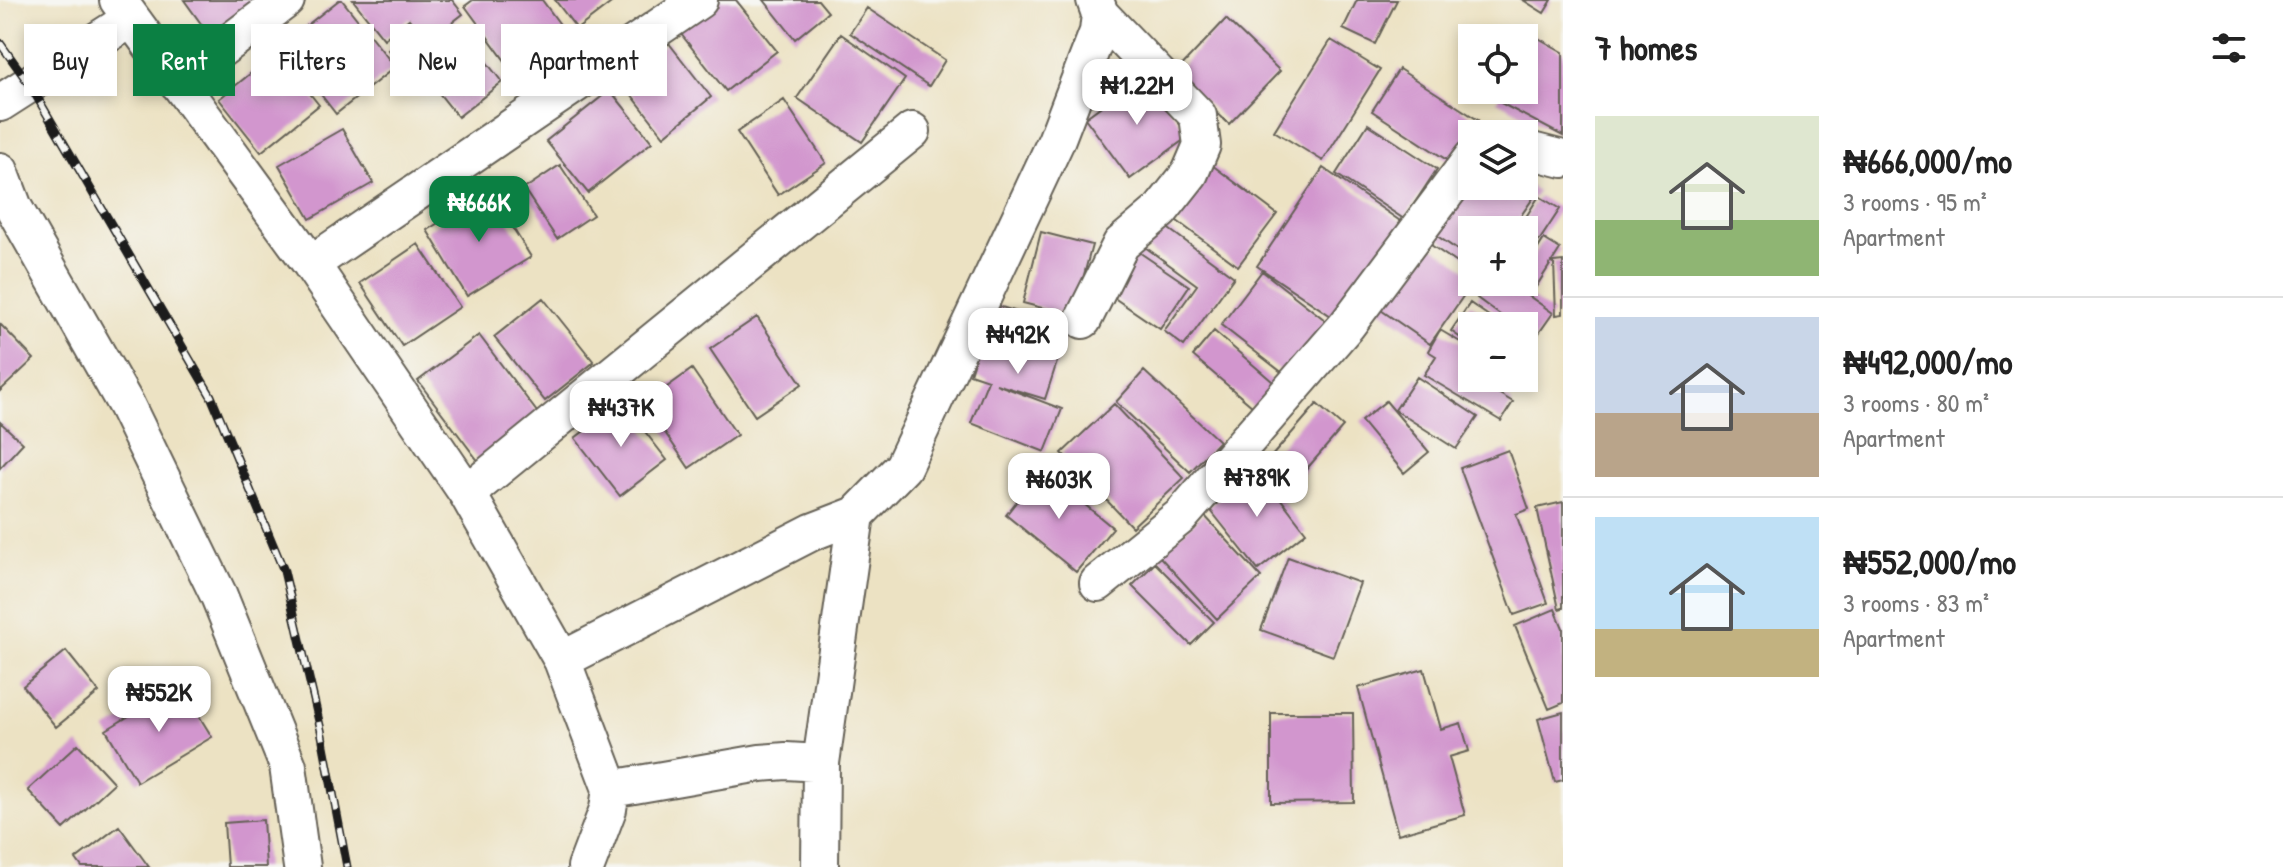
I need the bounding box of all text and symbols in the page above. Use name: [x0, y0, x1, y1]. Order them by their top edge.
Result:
chip: Buy: [24, 24, 117, 96]
chip: Rent: [133, 24, 235, 96]
chip: Filters: [251, 24, 374, 96]
chip: New: [390, 24, 485, 96]
chip: Apartment: [501, 24, 667, 96]
map controls: [1458, 24, 1538, 392]
button: locate: [1458, 24, 1538, 104]
text: 7 homes: [1595, 25, 1697, 71]
icon: filters: [2207, 26, 2251, 70]
pin: ₦1.22M: [1072, 59, 1202, 127]
text: ₦1.22M: [1100, 67, 1174, 102]
button: layers: [1458, 120, 1538, 200]
text: ₦666,000/mo: [1843, 138, 2012, 184]
icon: home: [1659, 148, 1755, 244]
pin: ₦666K: [423, 176, 535, 244]
text: ₦666K: [447, 184, 511, 219]
text: 3 rooms · 95 m²: [1843, 184, 1987, 219]
button: +: [1458, 216, 1538, 296]
text: Apartment: [1843, 219, 1945, 254]
pin: ₦492K: [962, 308, 1074, 376]
button: −: [1458, 312, 1538, 392]
text: ₦492K: [986, 316, 1050, 351]
text: ₦492,000/mo: [1843, 339, 2012, 385]
icon: home: [1659, 349, 1755, 445]
pin: ₦437K: [565, 381, 677, 449]
text: 3 rooms · 80 m²: [1843, 385, 1989, 420]
text: ₦437K: [588, 389, 654, 424]
text: Apartment: [1843, 420, 1945, 455]
pin: ₦789K: [1201, 451, 1313, 519]
pin: ₦603K: [1003, 453, 1115, 521]
text: ₦789K: [1224, 459, 1290, 494]
text: ₦603K: [1026, 461, 1092, 496]
text: ₦552,000/mo: [1843, 539, 2016, 585]
icon: home: [1659, 549, 1755, 645]
text: 3 rooms · 83 m²: [1843, 585, 1989, 620]
text: Apartment: [1843, 620, 1945, 655]
pin: ₦552K: [103, 666, 215, 734]
text: ₦552K: [126, 674, 192, 709]

